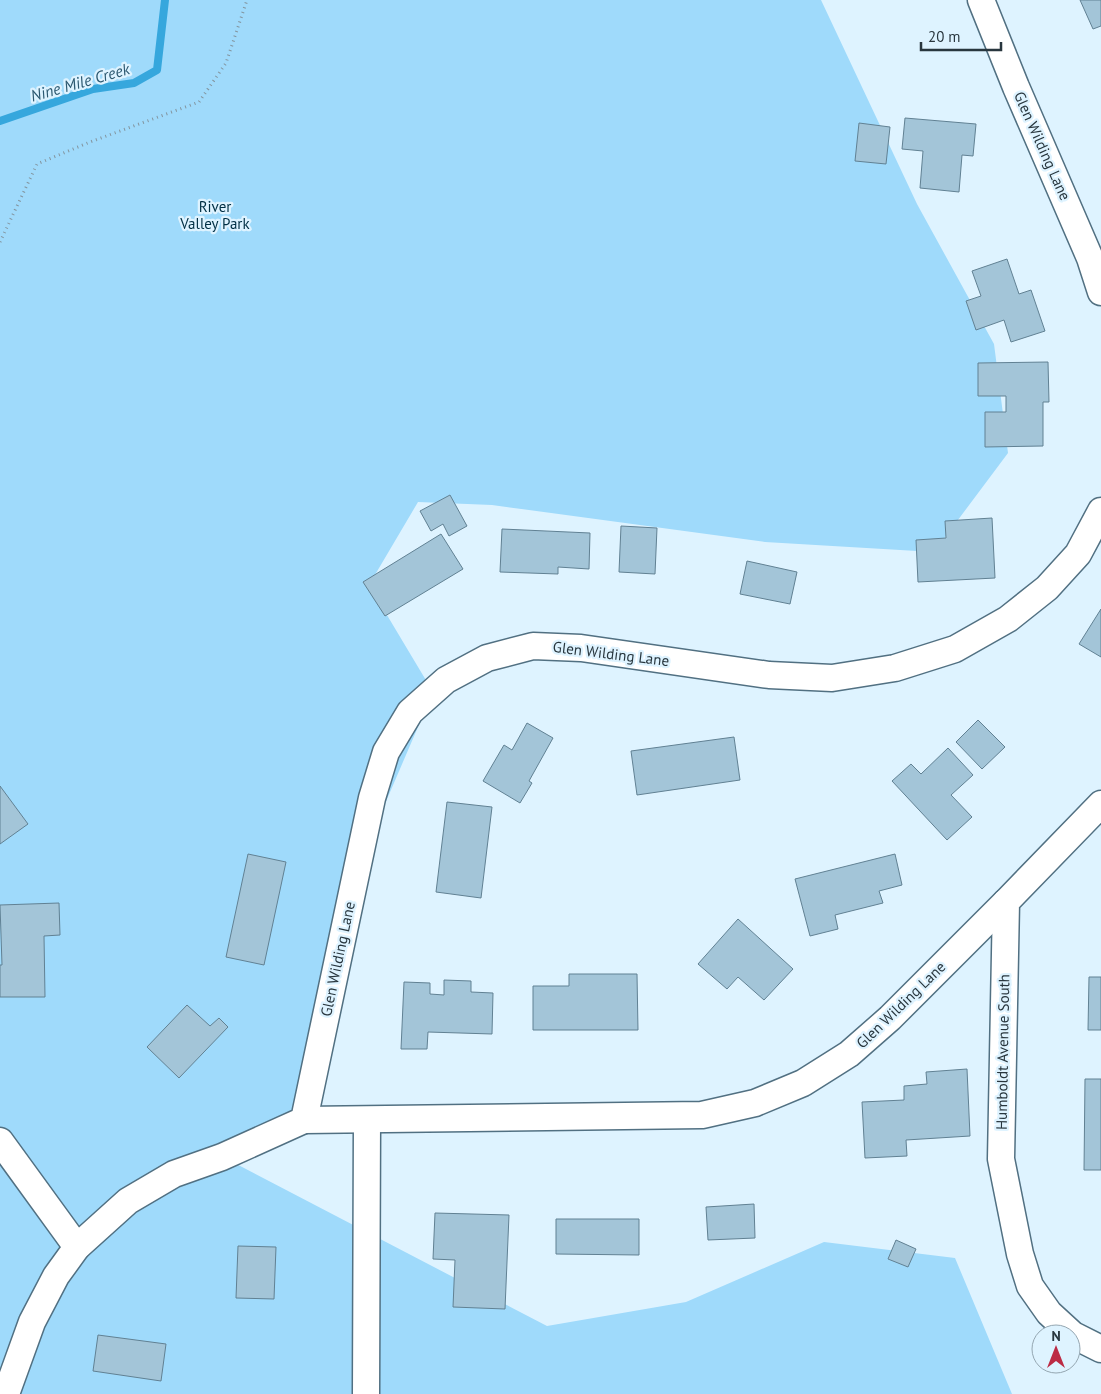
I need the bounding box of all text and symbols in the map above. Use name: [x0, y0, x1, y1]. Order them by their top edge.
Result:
scale bar: [921, 20, 1001, 52]
text: 20 m: [928, 27, 961, 46]
water label: Nine Mile Creek: [28, 58, 133, 106]
street label: Glen Wilding Lane: [1010, 88, 1075, 203]
park label: River Valley Park: [179, 197, 250, 233]
street label: Glen Wilding Lane: [552, 637, 670, 670]
street label: Glen Wilding Lane: [316, 900, 359, 1018]
street label: Glen Wilding Lane: [852, 957, 949, 1052]
street label: Humboldt Avenue South: [992, 974, 1013, 1130]
north arrow: [1031, 1324, 1081, 1374]
text: N: [1051, 1327, 1061, 1345]

